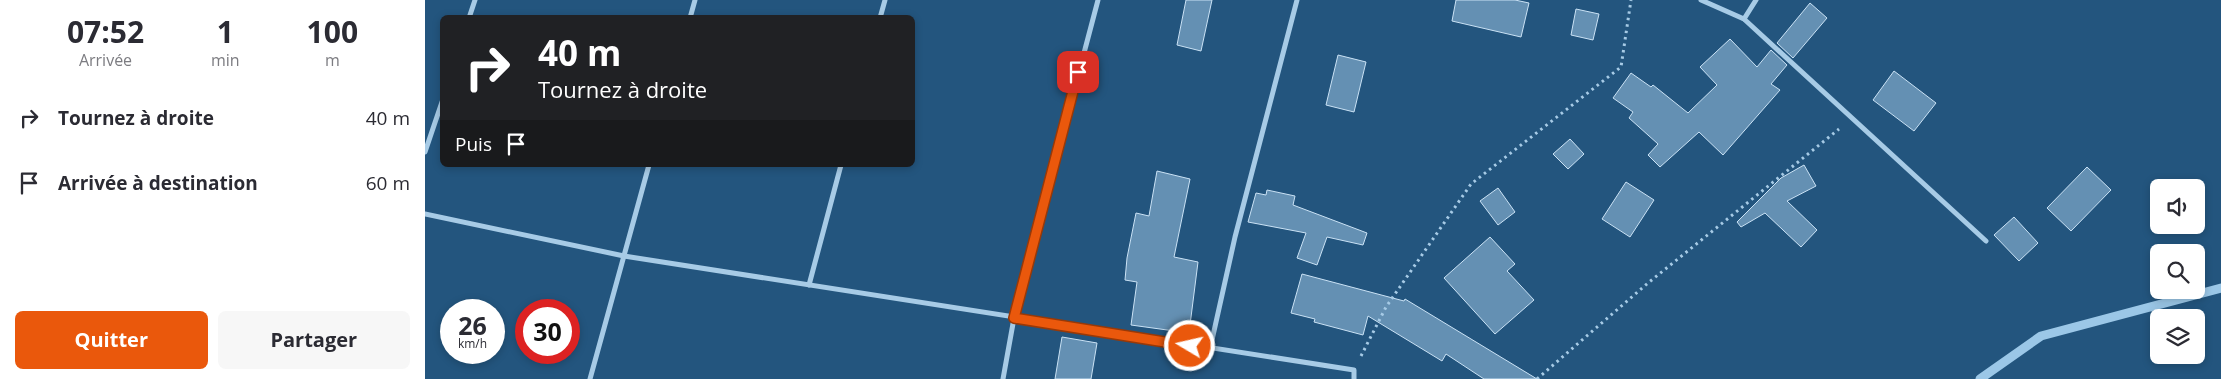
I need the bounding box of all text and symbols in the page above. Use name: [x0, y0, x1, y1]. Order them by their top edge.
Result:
text: 07:52: [67, 11, 144, 52]
text: 1: [217, 11, 234, 52]
text: 100: [307, 11, 358, 52]
text: 40 m: [538, 29, 621, 76]
icon: right: [455, 35, 520, 100]
text: Arrivée: [79, 49, 132, 71]
text: min: [211, 49, 240, 71]
text: m: [325, 49, 340, 71]
pin: [1057, 51, 1099, 93]
icon: arrive: [1064, 58, 1092, 86]
text: Tournez à droite: [538, 74, 707, 104]
icon: right: [15, 104, 43, 132]
text: Tournez à droite: [58, 105, 214, 131]
text: 40 m: [366, 105, 410, 131]
icon: arrive: [502, 130, 530, 158]
text: Puis: [455, 131, 492, 157]
icon: arrive: [15, 169, 43, 197]
text: Arrivée à destination: [58, 170, 258, 196]
text: 60 m: [366, 170, 410, 196]
map controls: [2150, 179, 2205, 364]
button: sound: [2150, 179, 2205, 234]
button: search: [2150, 244, 2205, 299]
speed limit sign: 30: [515, 299, 580, 364]
text: 26: [458, 308, 487, 342]
button: layers: [2150, 309, 2205, 364]
button: Quitter: [15, 311, 208, 369]
button: Partager: [218, 311, 410, 369]
position arrow: [1163, 319, 1215, 371]
text: km/h: [458, 335, 487, 352]

